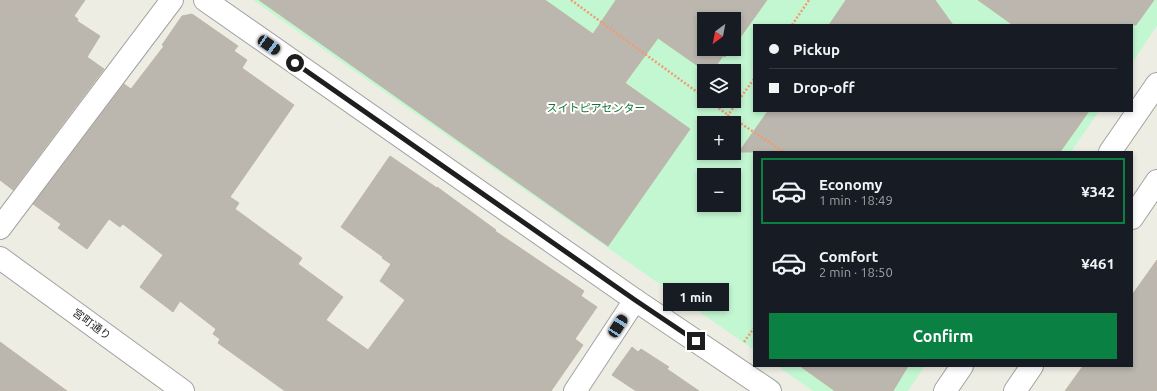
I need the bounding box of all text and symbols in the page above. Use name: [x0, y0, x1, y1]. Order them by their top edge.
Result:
north arrow: [697, 12, 741, 56]
map controls: [697, 12, 741, 212]
car: [256, 33, 282, 57]
text: Pickup: [793, 41, 840, 58]
route start: [286, 54, 304, 72]
button: layers: [697, 64, 741, 108]
text: Drop-off: [793, 79, 855, 96]
park label: スイトピアセンター: [547, 102, 645, 114]
button: +: [697, 116, 741, 160]
button: −: [697, 168, 741, 212]
icon: car: [771, 173, 807, 209]
text: Economy: [819, 176, 883, 193]
text: ¥342: [1081, 183, 1115, 200]
text: 1 min · 18:49: [819, 193, 893, 207]
icon: car: [771, 245, 807, 281]
text: Comfort: [819, 248, 878, 265]
text: ¥461: [1081, 255, 1115, 272]
text: 2 min · 18:50: [819, 265, 893, 279]
callout: 1 min: [663, 283, 729, 311]
text: 1 min: [680, 290, 712, 304]
street label: 宮町通り: [71, 306, 113, 342]
car: [606, 313, 630, 339]
button: Confirm: [769, 313, 1117, 359]
route end: [687, 332, 705, 350]

